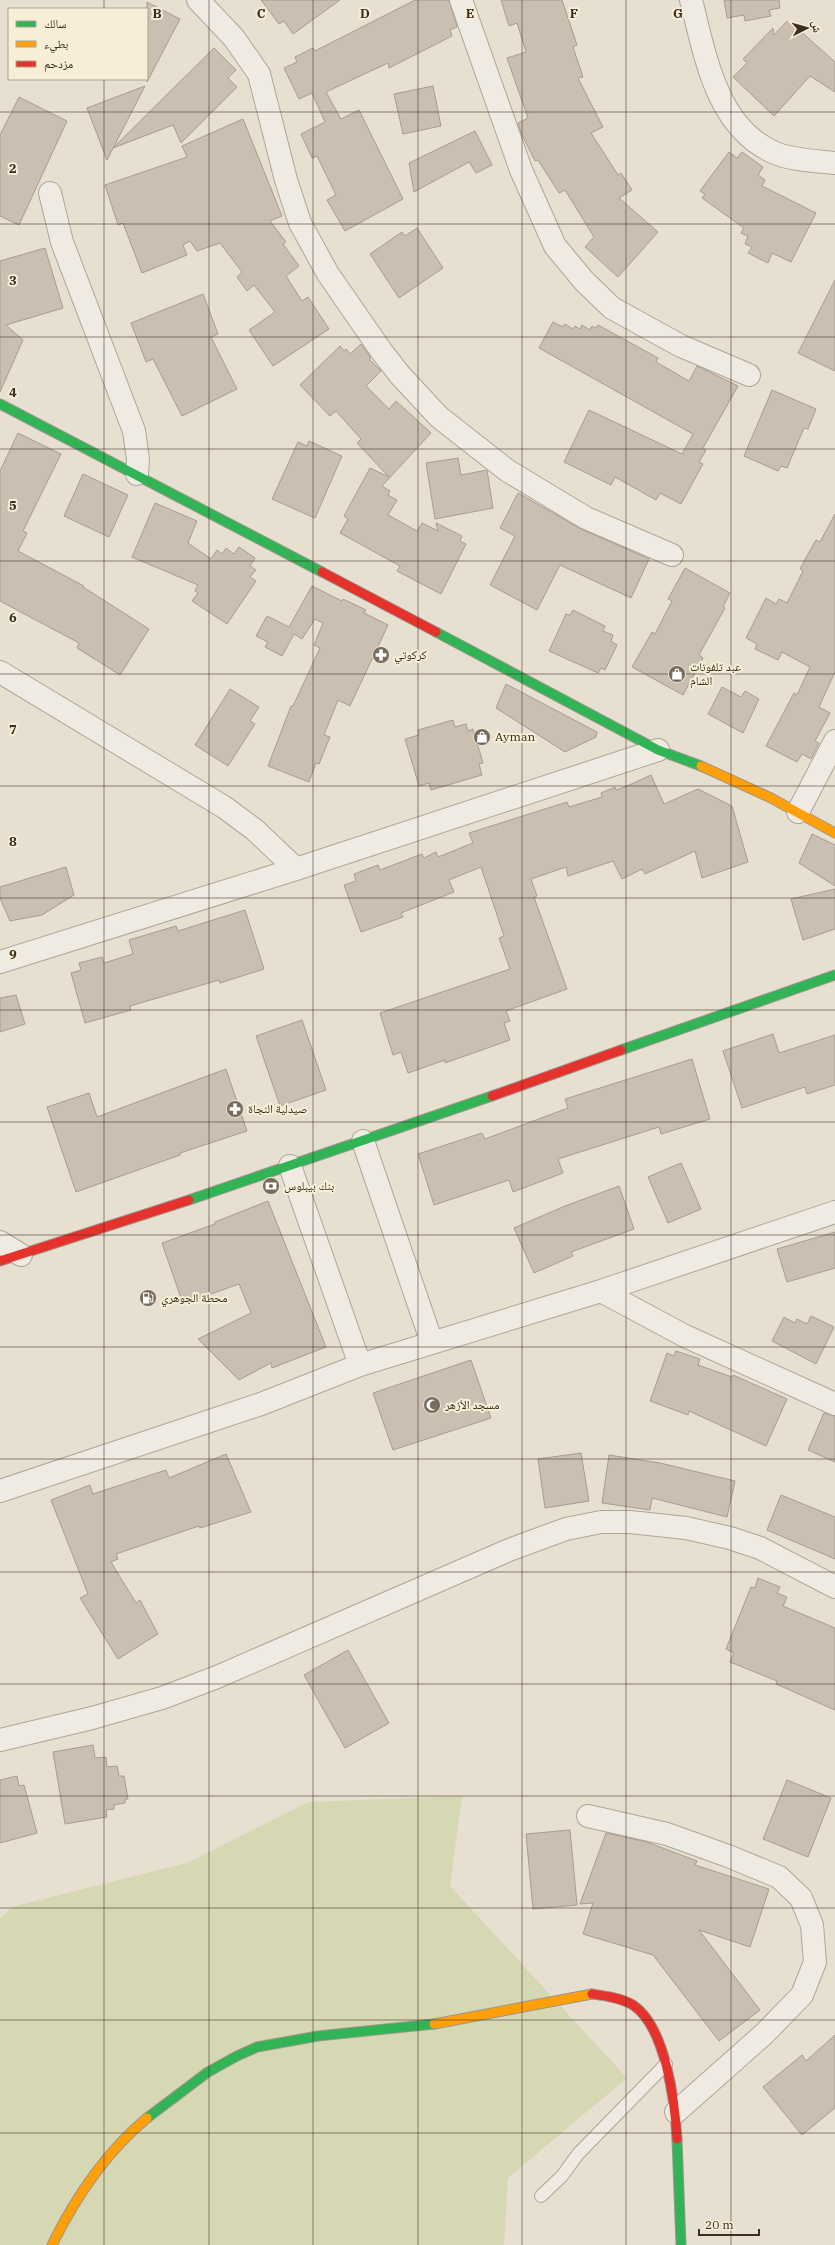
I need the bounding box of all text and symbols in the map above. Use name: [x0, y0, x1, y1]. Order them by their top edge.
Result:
text: B: [152, 5, 162, 22]
text: C: [257, 5, 266, 22]
text: D: [360, 5, 370, 22]
text: E: [466, 5, 474, 22]
text: F: [570, 5, 578, 22]
text: G: [673, 5, 683, 22]
legend: [8, 8, 148, 80]
north arrow: [787, 8, 827, 48]
text: سالك: [44, 16, 66, 31]
text: ش: [808, 20, 825, 34]
text: بطيء: [44, 36, 68, 54]
text: مزدحم: [44, 56, 73, 72]
text: 2: [9, 160, 17, 177]
text: 3: [9, 272, 17, 289]
text: 4: [9, 384, 17, 401]
text: 5: [9, 497, 17, 514]
text: 6: [9, 609, 17, 626]
pharmacy icon: كركوتي: [371, 645, 391, 665]
place label: كركوتي: [394, 647, 427, 665]
place label: عبد تلفونات الشام: [690, 659, 741, 689]
shop icon: عبد تلفونات الشام: [667, 664, 687, 684]
text: 7: [9, 721, 17, 738]
shop icon: Ayman: [472, 727, 492, 747]
place label: Ayman: [495, 729, 535, 744]
text: 8: [9, 833, 17, 850]
text: 9: [9, 946, 17, 963]
pharmacy icon: صيدلية النجاة: [225, 1099, 245, 1119]
place label: صيدلية النجاة: [248, 1101, 307, 1116]
bank icon: بنك بيبلوس: [261, 1176, 281, 1196]
place label: بنك بيبلوس: [284, 1178, 334, 1193]
fuel station icon: محطة الجوهري: [138, 1288, 158, 1308]
place label: محطة الجوهري: [161, 1290, 228, 1308]
mosque icon: مسجد الأزهر: [422, 1395, 442, 1415]
place label: مسجد الأزهر: [444, 1397, 500, 1412]
scale bar: [699, 2211, 759, 2237]
text: 20 m: [705, 2217, 734, 2232]

